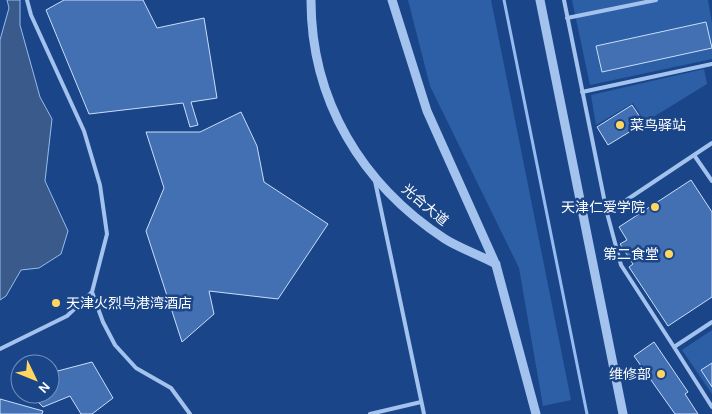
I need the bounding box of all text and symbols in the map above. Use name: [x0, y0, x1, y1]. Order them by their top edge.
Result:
place label: 菜鸟驿站: [630, 117, 686, 134]
marker: 菜鸟驿站: [614, 119, 626, 131]
street label: 光合大道: [398, 180, 452, 230]
place label: 天津仁爱学院: [561, 199, 645, 216]
marker: 天津仁爱学院: [649, 201, 661, 213]
place label: 第二食堂: [603, 246, 659, 263]
marker: 第二食堂: [663, 248, 675, 260]
place label: 天津火烈鸟港湾酒店: [66, 295, 192, 312]
marker: 天津火烈鸟港湾酒店: [50, 297, 62, 309]
north arrow: [10, 354, 60, 404]
place label: 维修部: [609, 366, 651, 383]
marker: 维修部: [655, 368, 667, 380]
text: N: [34, 378, 54, 397]

